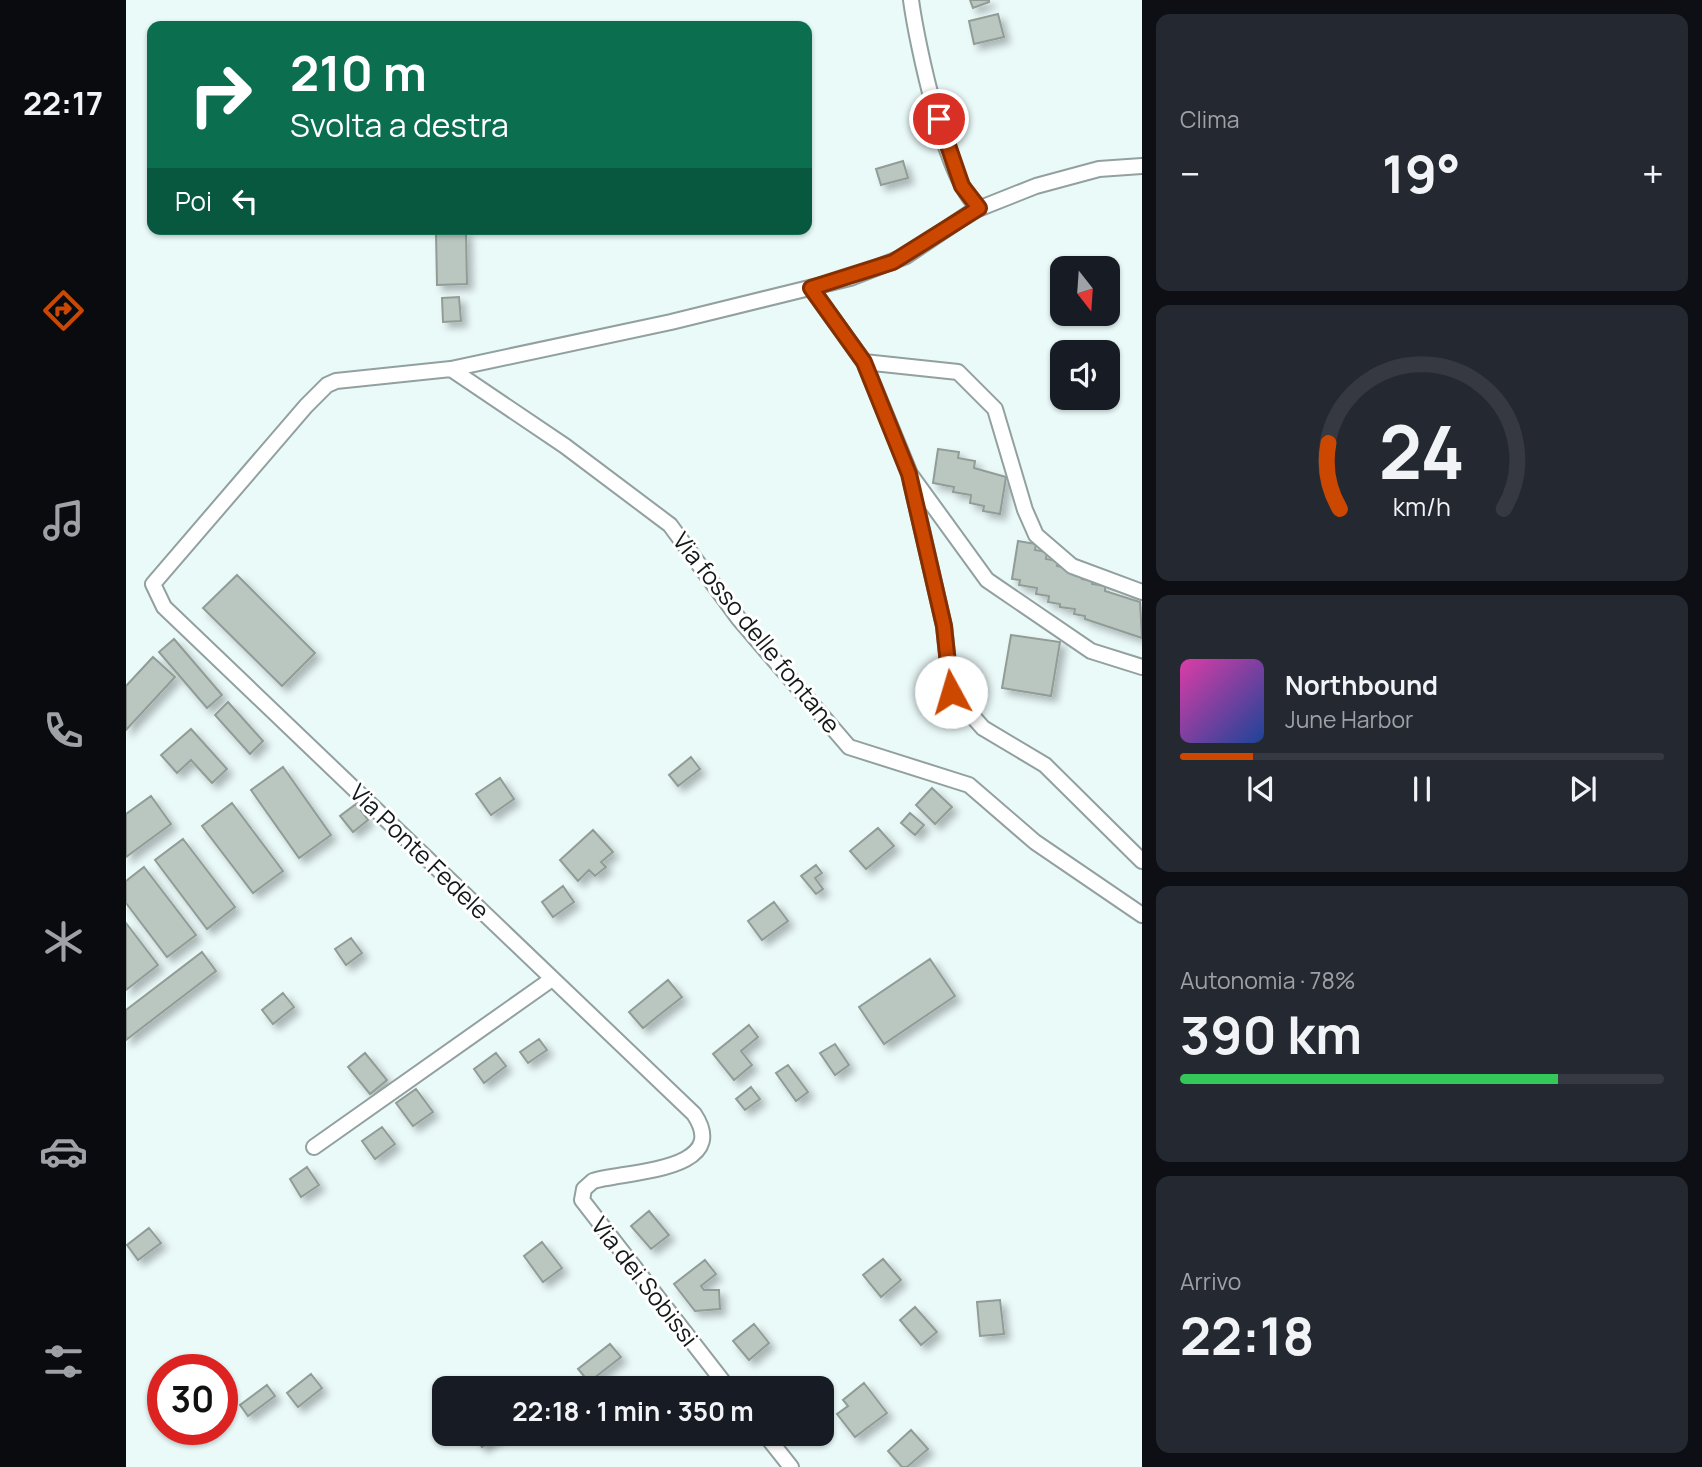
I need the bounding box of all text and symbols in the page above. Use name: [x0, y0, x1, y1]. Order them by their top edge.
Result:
text: 210 m: [290, 39, 427, 106]
icon: right: [175, 49, 266, 140]
text: 22:17: [23, 81, 103, 125]
pin: [909, 89, 969, 149]
icon: arrive: [920, 100, 958, 138]
text: Svolta a destra: [290, 103, 509, 147]
text: Clima: [1180, 103, 1239, 135]
text: 19°: [1382, 138, 1461, 209]
text: −: [1180, 147, 1201, 199]
text: +: [1642, 147, 1664, 199]
icon: left: [226, 182, 264, 220]
text: Poi: [175, 183, 212, 219]
north arrow: [1050, 256, 1120, 326]
map controls: [1050, 256, 1120, 410]
icon: directions: [39, 286, 88, 335]
button: sound: [1050, 340, 1120, 410]
text: 24: [1379, 401, 1465, 501]
text: km/h: [1393, 489, 1451, 524]
icon: music: [39, 496, 88, 545]
street label: Via fosso delle fontane: [666, 525, 849, 740]
position arrow: [914, 655, 988, 729]
text: Northbound: [1285, 667, 1438, 703]
text: June Harbor: [1285, 703, 1413, 735]
icon: phone: [39, 706, 88, 755]
icon: previous: [1242, 770, 1280, 808]
icon: pause: [1403, 770, 1441, 808]
icon: next: [1564, 770, 1602, 808]
street label: Via Ponte Fedele: [343, 776, 497, 926]
icon: climate: [39, 917, 88, 966]
text: Autonomia · 78%: [1180, 964, 1355, 996]
text: 390 km: [1180, 999, 1362, 1070]
icon: car: [39, 1127, 88, 1176]
street label: Via dei Sobissi: [584, 1209, 706, 1353]
text: Arrivo: [1180, 1265, 1241, 1297]
text: 22:18: [1180, 1300, 1314, 1371]
icon: filters: [39, 1337, 88, 1386]
speed limit sign: 30: [147, 1354, 238, 1445]
text: 22:18 · 1 min · 350 m: [512, 1393, 754, 1429]

